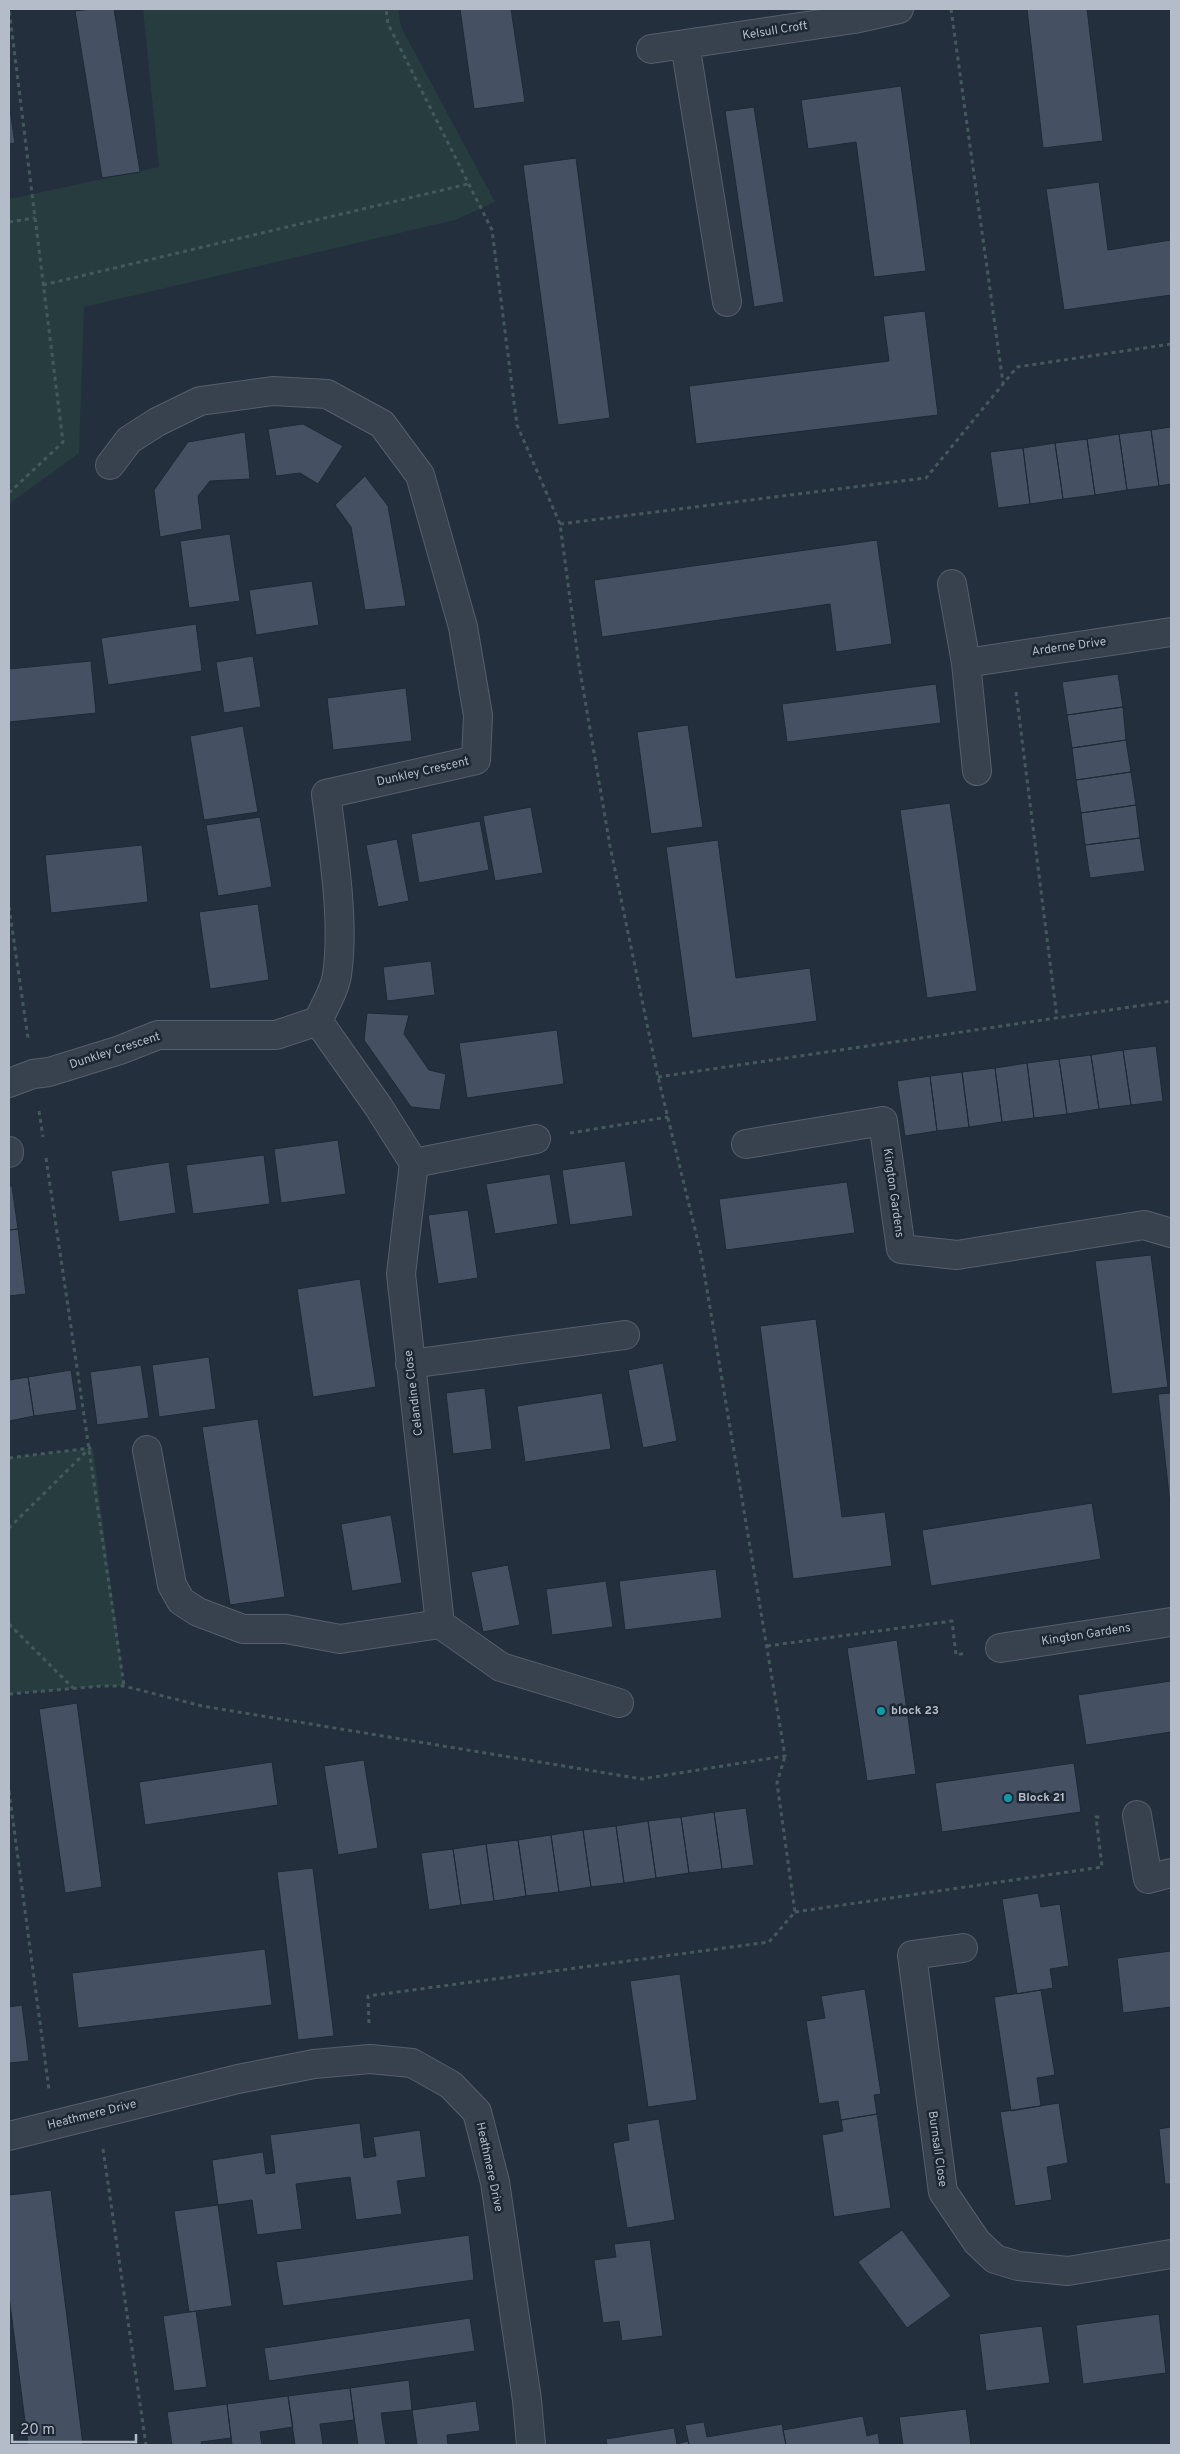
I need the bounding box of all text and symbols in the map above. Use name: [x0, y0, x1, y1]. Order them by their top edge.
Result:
street label: Kelsull Croft: [741, 18, 809, 44]
street label: Arderne Drive: [1031, 634, 1107, 660]
street label: Dunkley Crescent: [375, 754, 471, 790]
street label: Dunkley Crescent: [68, 1029, 162, 1073]
street label: Kington Gardens: [879, 1147, 907, 1239]
street label: Celandine Close: [401, 1349, 427, 1437]
street label: Kington Gardens: [1040, 1620, 1132, 1650]
place label: block 23: [891, 1703, 939, 1719]
marker: block 23: [875, 1705, 887, 1717]
place label: Block 21: [1018, 1790, 1065, 1806]
marker: Block 21: [1002, 1792, 1014, 1804]
street label: Heathmere Drive: [46, 2096, 138, 2134]
street label: Burnsall Close: [924, 2110, 950, 2188]
street label: Heathmere Drive: [472, 2121, 506, 2213]
scale bar: [12, 2412, 136, 2444]
text: 20 m: [20, 2421, 55, 2440]

